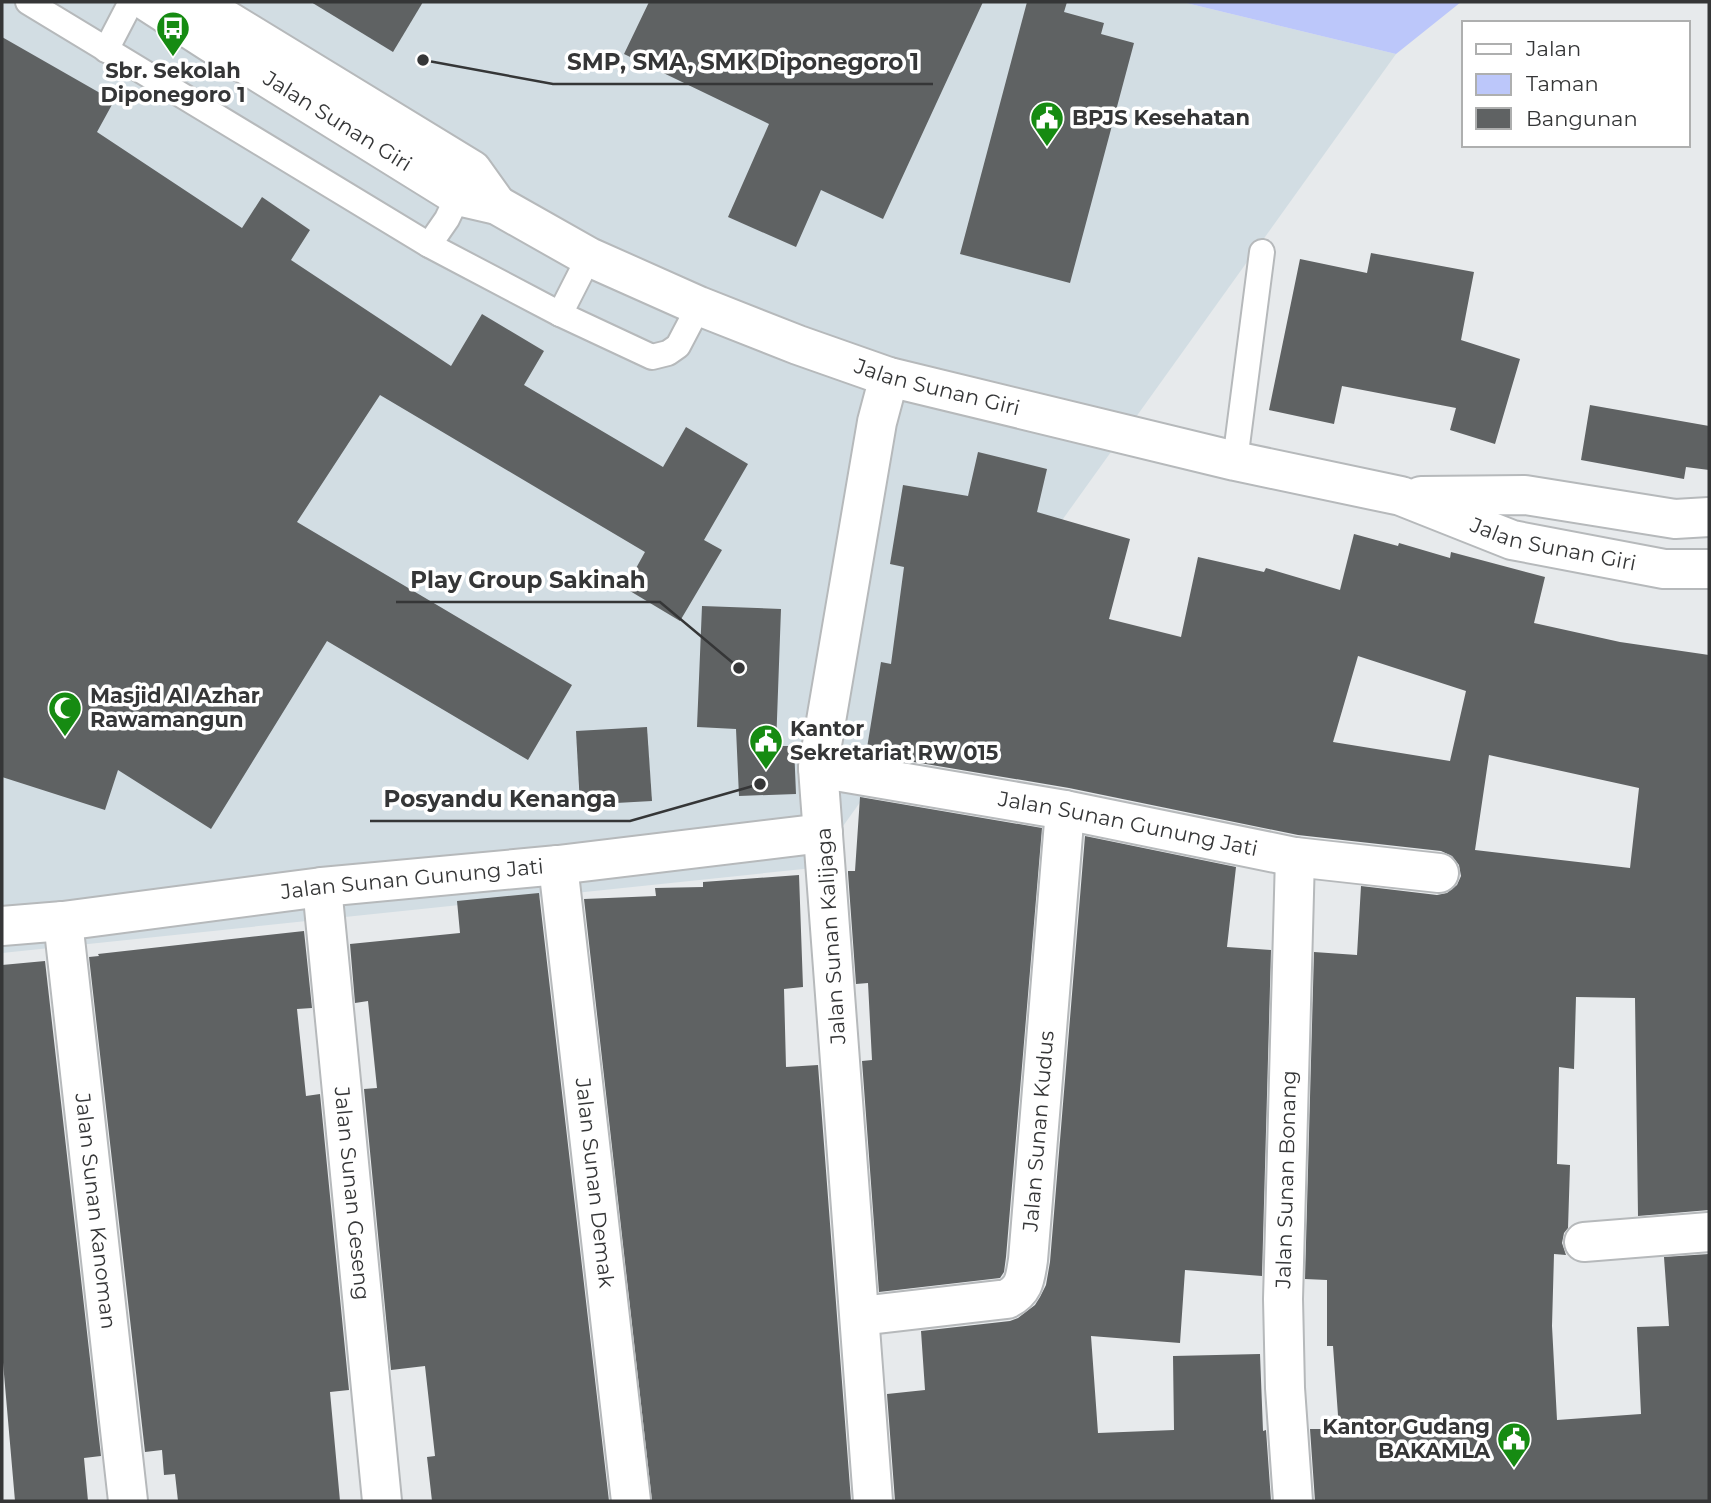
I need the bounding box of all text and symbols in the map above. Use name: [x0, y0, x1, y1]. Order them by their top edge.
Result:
bus stop icon: Sbr. Sekolah Diponegoro 1: [154, 9, 192, 58]
legend: [1462, 21, 1690, 147]
text: Jalan: [1525, 36, 1581, 61]
callout: SMP, SMA, SMK Diponegoro 1: [553, 40, 933, 84]
text: SMP, SMA, SMK Diponegoro 1: [567, 48, 919, 76]
place label: Sbr. Sekolah Diponegoro 1: [100, 58, 246, 107]
street label: Jalan Sunan Giri: [258, 65, 417, 176]
text: Taman: [1526, 71, 1599, 96]
public building icon: BPJS Kesehatan: [1028, 99, 1066, 148]
place label: BPJS Kesehatan: [1072, 105, 1250, 130]
text: Bangunan: [1526, 106, 1638, 131]
street label: Jalan Sunan Giri: [850, 353, 1023, 420]
street label: Jalan Sunan Giri: [1466, 511, 1638, 575]
callout: Play Group Sakinah: [396, 558, 660, 602]
text: Play Group Sakinah: [410, 566, 646, 594]
place label: Masjid Al Azhar Rawamangun: [90, 683, 260, 732]
mosque icon: Masjid Al Azhar Rawamangun: [46, 689, 84, 738]
place label: Kantor Sekretariat RW 015: [790, 716, 998, 765]
public building icon: Kantor Sekretariat RW 015: [747, 722, 785, 771]
callout: Posyandu Kenanga: [370, 777, 630, 821]
text: Posyandu Kenanga: [384, 785, 616, 813]
street label: Jalan Sunan Gunung Jati: [995, 786, 1260, 861]
street label: Jalan Sunan Kalijaga: [810, 827, 851, 1046]
street label: Jalan Sunan Gunung Jati: [278, 853, 545, 904]
street label: Jalan Sunan Kudus: [1017, 1030, 1059, 1233]
street label: Jalan Sunan Bonang: [1270, 1070, 1301, 1290]
street label: Jalan Sunan Demak: [570, 1075, 620, 1290]
street label: Jalan Sunan Geseng: [329, 1085, 375, 1301]
street label: Jalan Sunan Kanoman: [70, 1091, 122, 1330]
place label: Kantor Gudang BAKAMLA: [1322, 1414, 1491, 1463]
public building icon: Kantor Gudang BAKAMLA: [1495, 1420, 1533, 1469]

